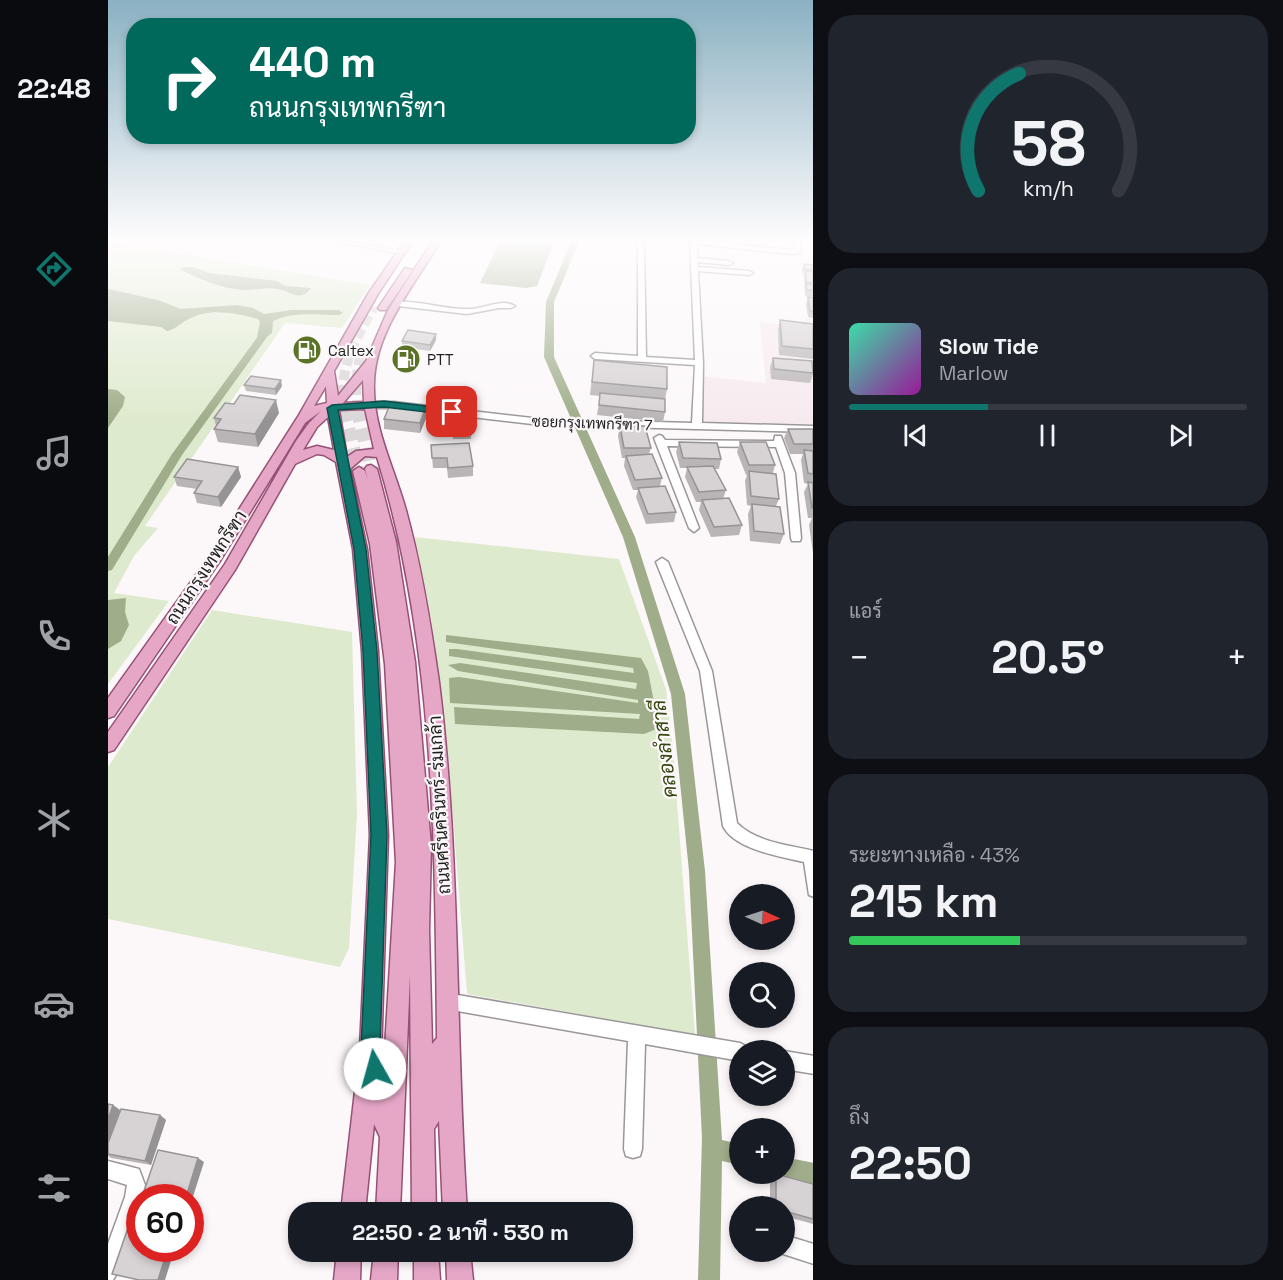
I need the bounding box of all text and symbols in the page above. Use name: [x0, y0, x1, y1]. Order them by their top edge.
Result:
text: 440 m: [249, 36, 376, 89]
icon: right: [150, 42, 228, 120]
text: 22:48: [17, 71, 91, 106]
text: ถนนกรุงเทพกรีฑา: [249, 90, 446, 125]
text: 58: [1011, 104, 1085, 183]
text: km/h: [1022, 175, 1074, 202]
icon: directions: [33, 248, 75, 290]
text: Slow Tide: [939, 332, 1039, 360]
fuel station icon: Caltex: [291, 334, 323, 366]
place label: Caltex: [328, 341, 374, 360]
fuel station icon: PTT: [390, 343, 422, 375]
place label: PTT: [427, 350, 454, 369]
text: Marlow: [939, 360, 1008, 386]
pin: [426, 386, 477, 437]
icon: arrive: [435, 395, 468, 428]
street label: ซอยกรุงเทพกรีฑา 7: [531, 411, 653, 437]
icon: previous: [899, 419, 932, 452]
icon: pause: [1031, 419, 1064, 452]
icon: next: [1164, 419, 1197, 452]
icon: music: [33, 432, 75, 474]
street label: ถนนกรุงเทพกรีฑา: [160, 505, 252, 629]
text: แอร์: [849, 598, 882, 624]
icon: phone: [33, 615, 75, 657]
text: 20.5°: [991, 629, 1105, 686]
text: −: [849, 637, 869, 679]
text: +: [1227, 637, 1247, 679]
water label: คลองลำสาลี: [645, 698, 683, 800]
street label: ถนนศรีนครินทร์-ร่มเกล้า: [422, 715, 455, 895]
icon: climate: [33, 799, 75, 841]
text: ระยะทางเหลือ · 43%: [849, 842, 1020, 868]
text: 215 km: [849, 873, 998, 930]
north arrow: [729, 884, 795, 950]
map controls: [729, 884, 795, 1262]
button: search: [729, 962, 795, 1028]
icon: car: [33, 983, 75, 1025]
position arrow: [343, 1037, 407, 1101]
button: layers: [729, 1040, 795, 1106]
text: ถึง: [849, 1104, 870, 1130]
button: +: [729, 1118, 795, 1184]
text: 22:50: [849, 1135, 972, 1192]
icon: filters: [33, 1167, 75, 1209]
speed limit sign: 60: [126, 1184, 204, 1262]
button: −: [729, 1196, 795, 1262]
text: 22:50 · 2 นาที · 530 m: [352, 1218, 569, 1246]

